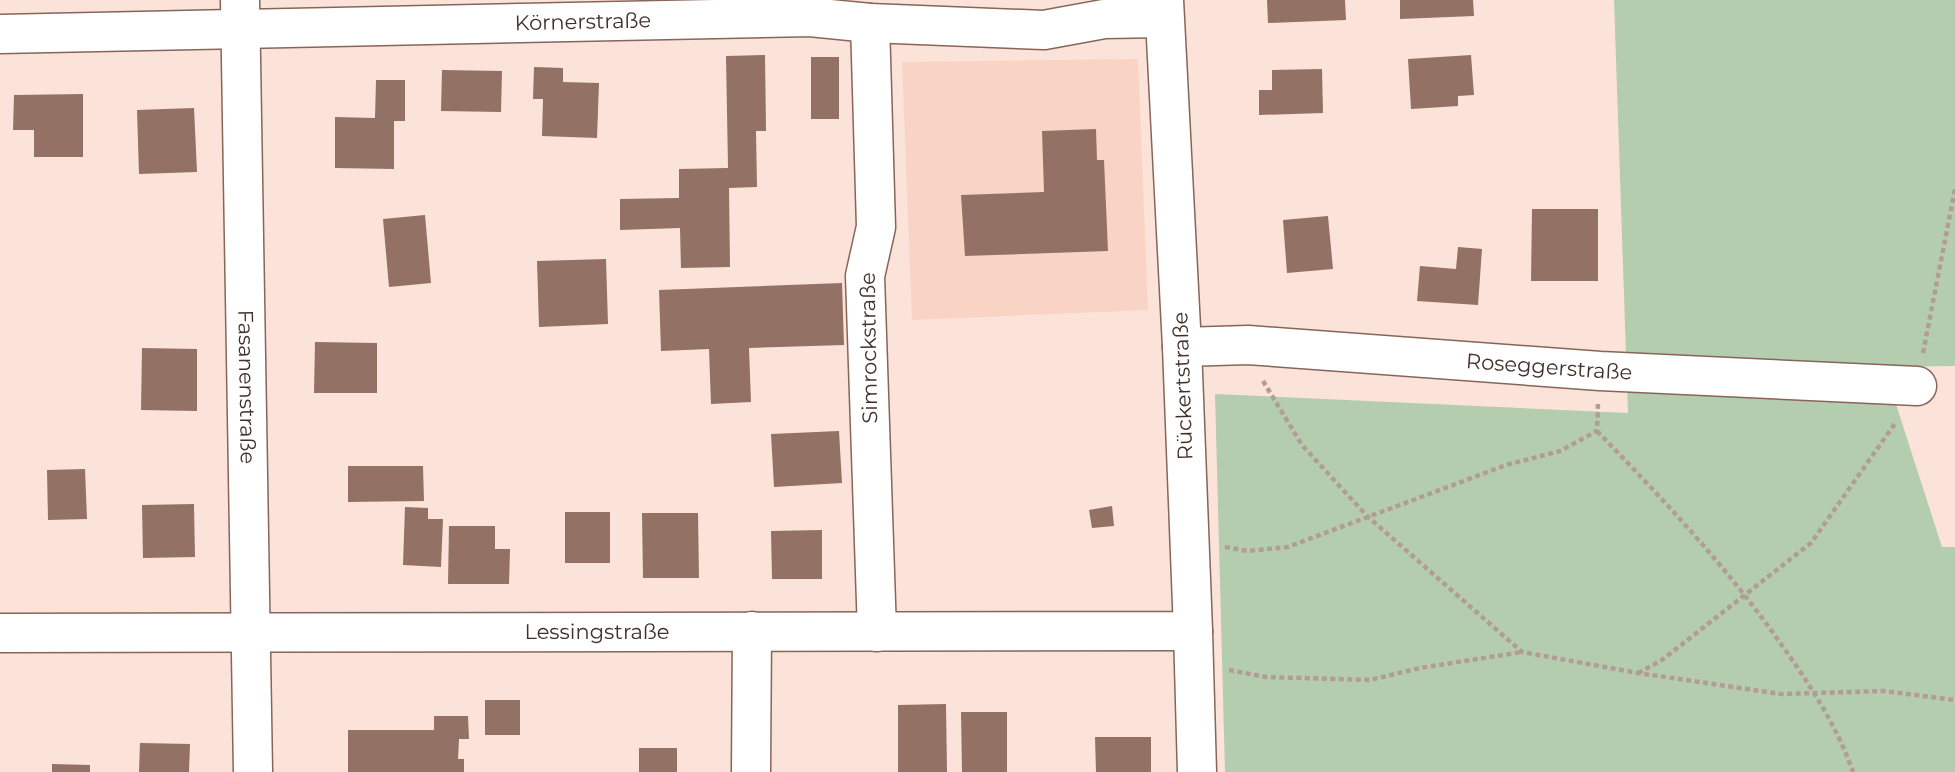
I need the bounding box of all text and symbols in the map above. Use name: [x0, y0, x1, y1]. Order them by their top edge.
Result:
street label: Körnerstraße: [514, 7, 651, 35]
street label: Simrockstraße: [855, 272, 882, 424]
street label: Fasanenstraße: [233, 310, 261, 464]
street label: Rückertstraße: [1167, 311, 1198, 461]
street label: Roseggerstraße: [1465, 348, 1633, 385]
street label: Lessingstraße: [524, 619, 670, 644]

